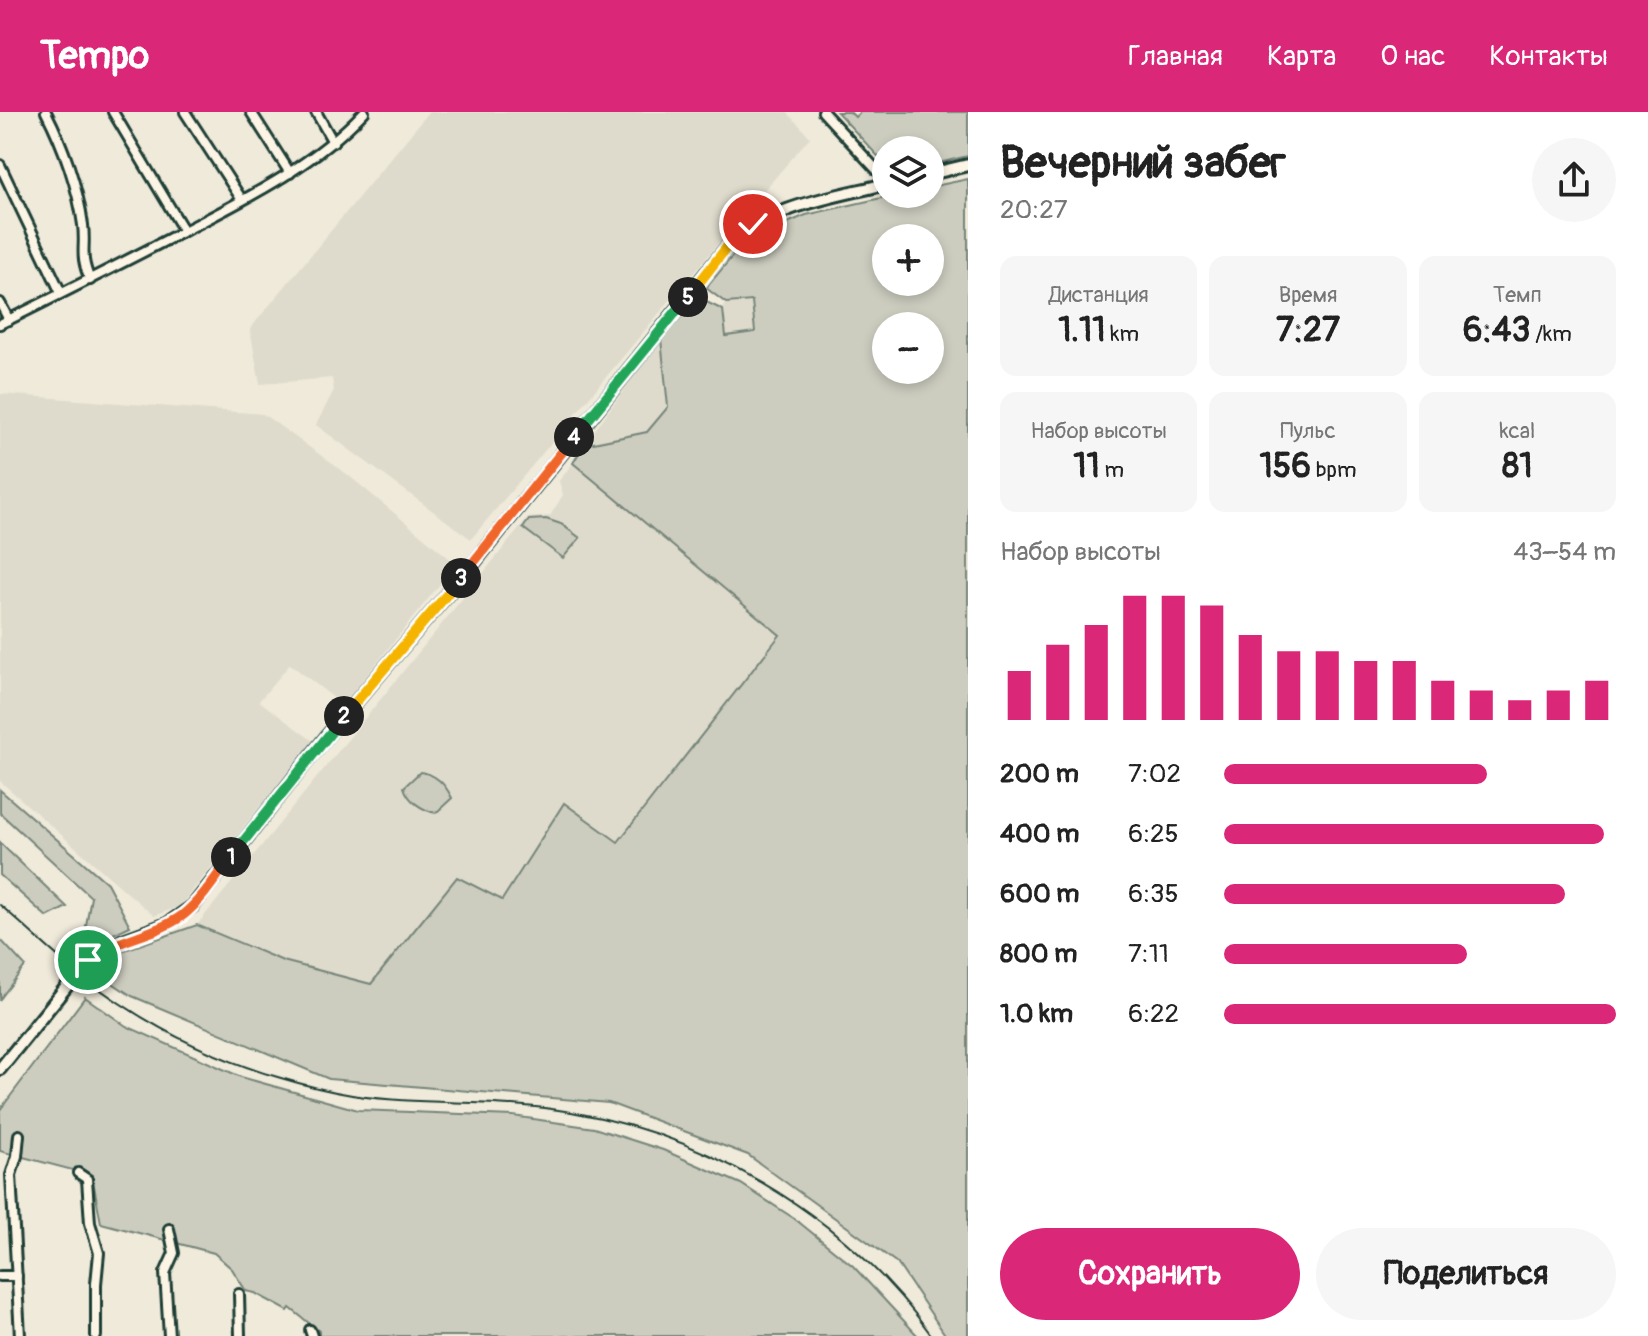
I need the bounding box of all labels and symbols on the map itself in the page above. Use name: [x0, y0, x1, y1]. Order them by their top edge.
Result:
pin: [719, 190, 787, 258]
pin: 5: [668, 277, 708, 317]
pin: 4: [554, 417, 594, 457]
pin: 3: [441, 558, 481, 598]
pin: 2: [324, 696, 364, 736]
pin: 1: [211, 837, 251, 877]
pin: [54, 926, 122, 994]

